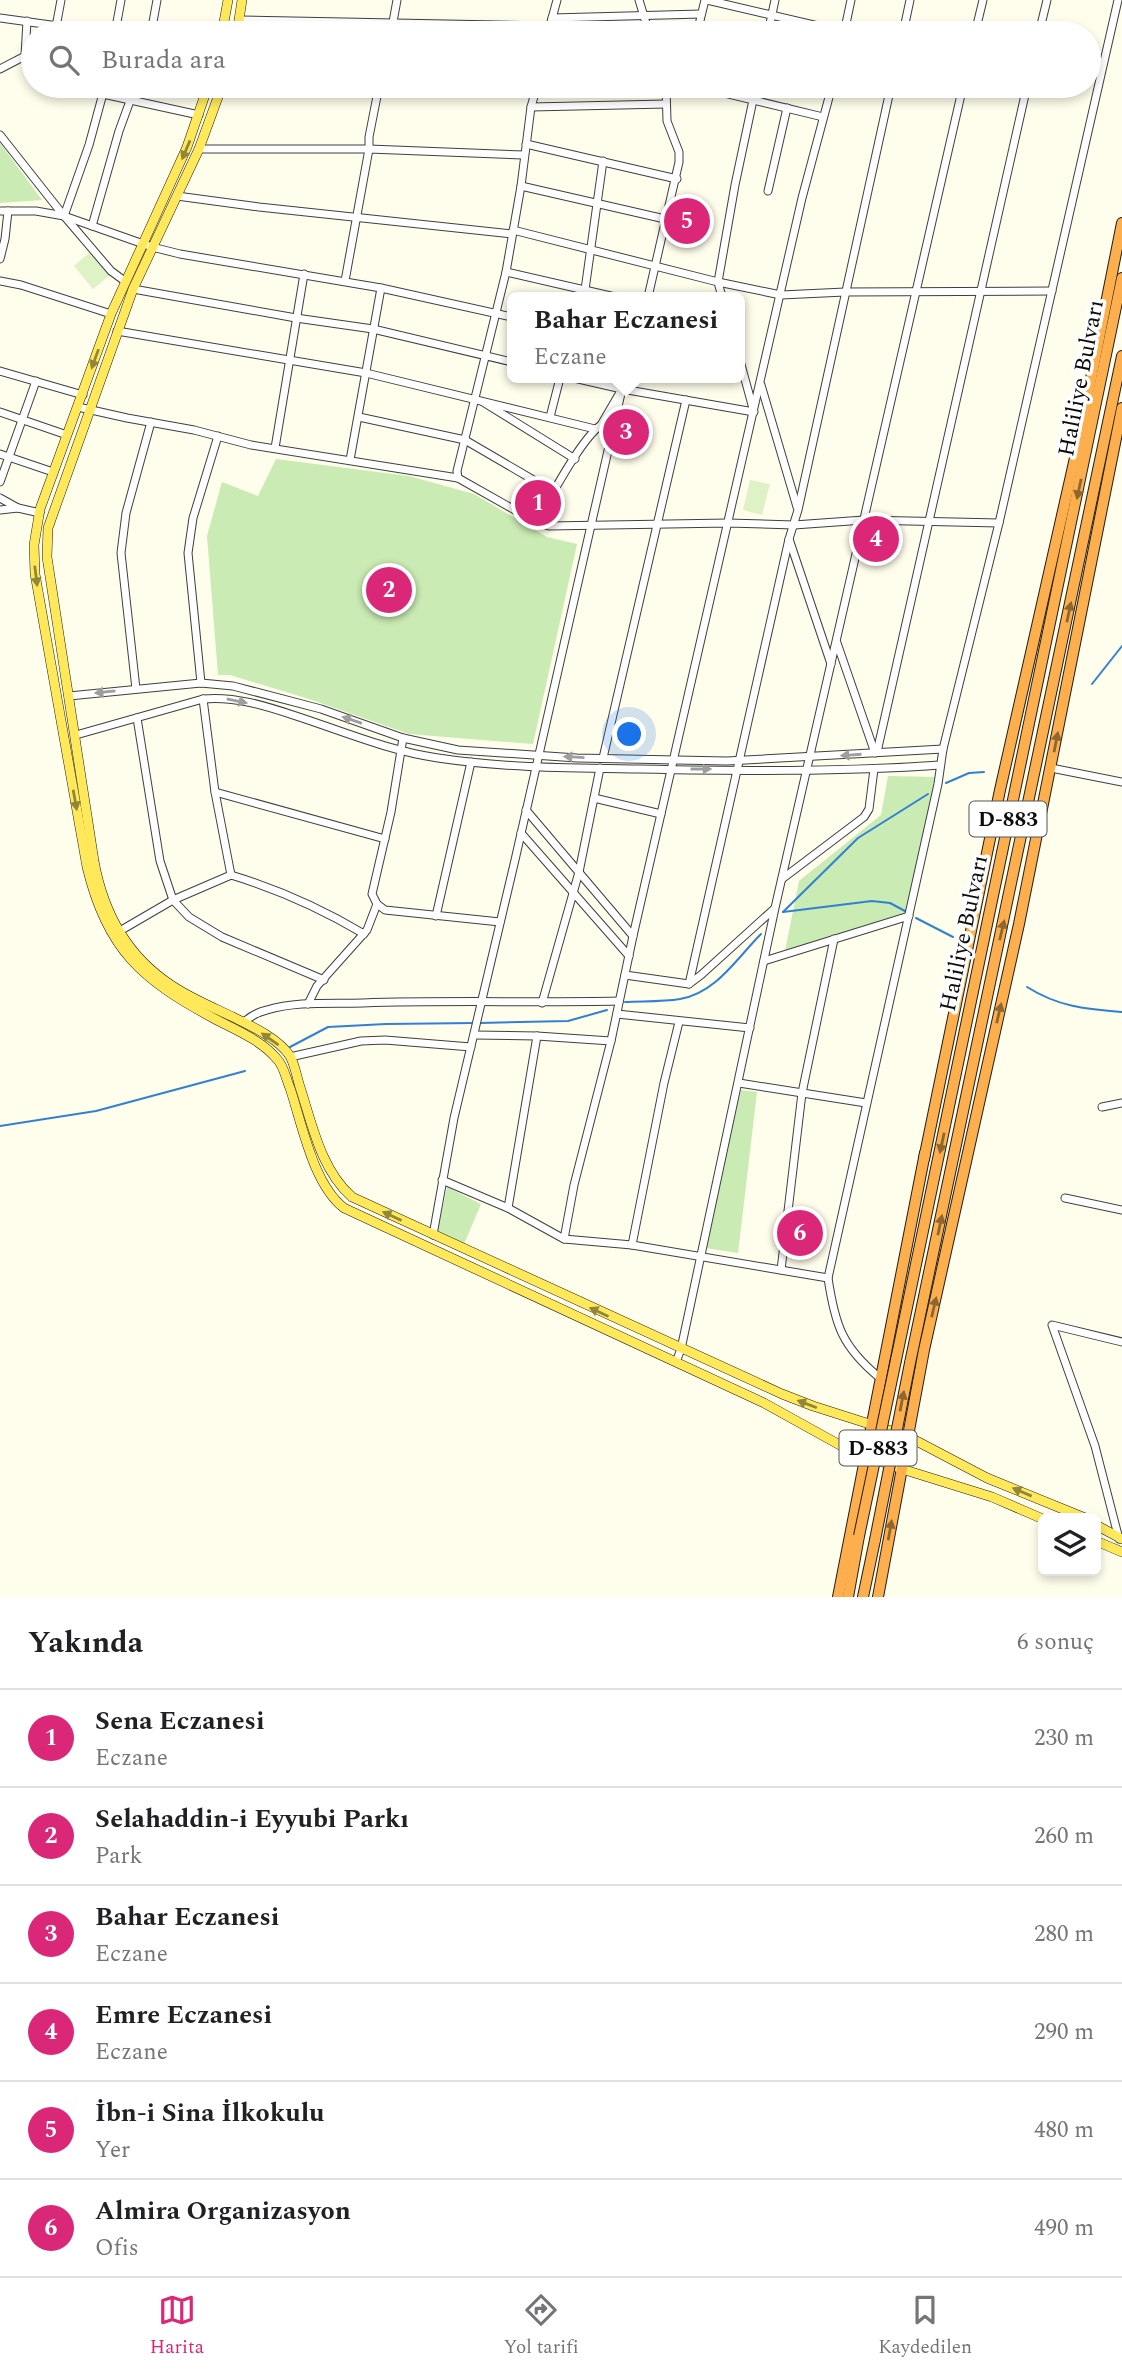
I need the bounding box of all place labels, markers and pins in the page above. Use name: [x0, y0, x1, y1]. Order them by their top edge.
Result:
pin: 5: [664, 195, 710, 247]
pin: 3: [603, 406, 649, 458]
pin: 1: [515, 477, 561, 529]
pin: 4: [853, 513, 899, 565]
pin: 2: [366, 564, 412, 616]
pin: 6: [777, 1207, 823, 1259]

